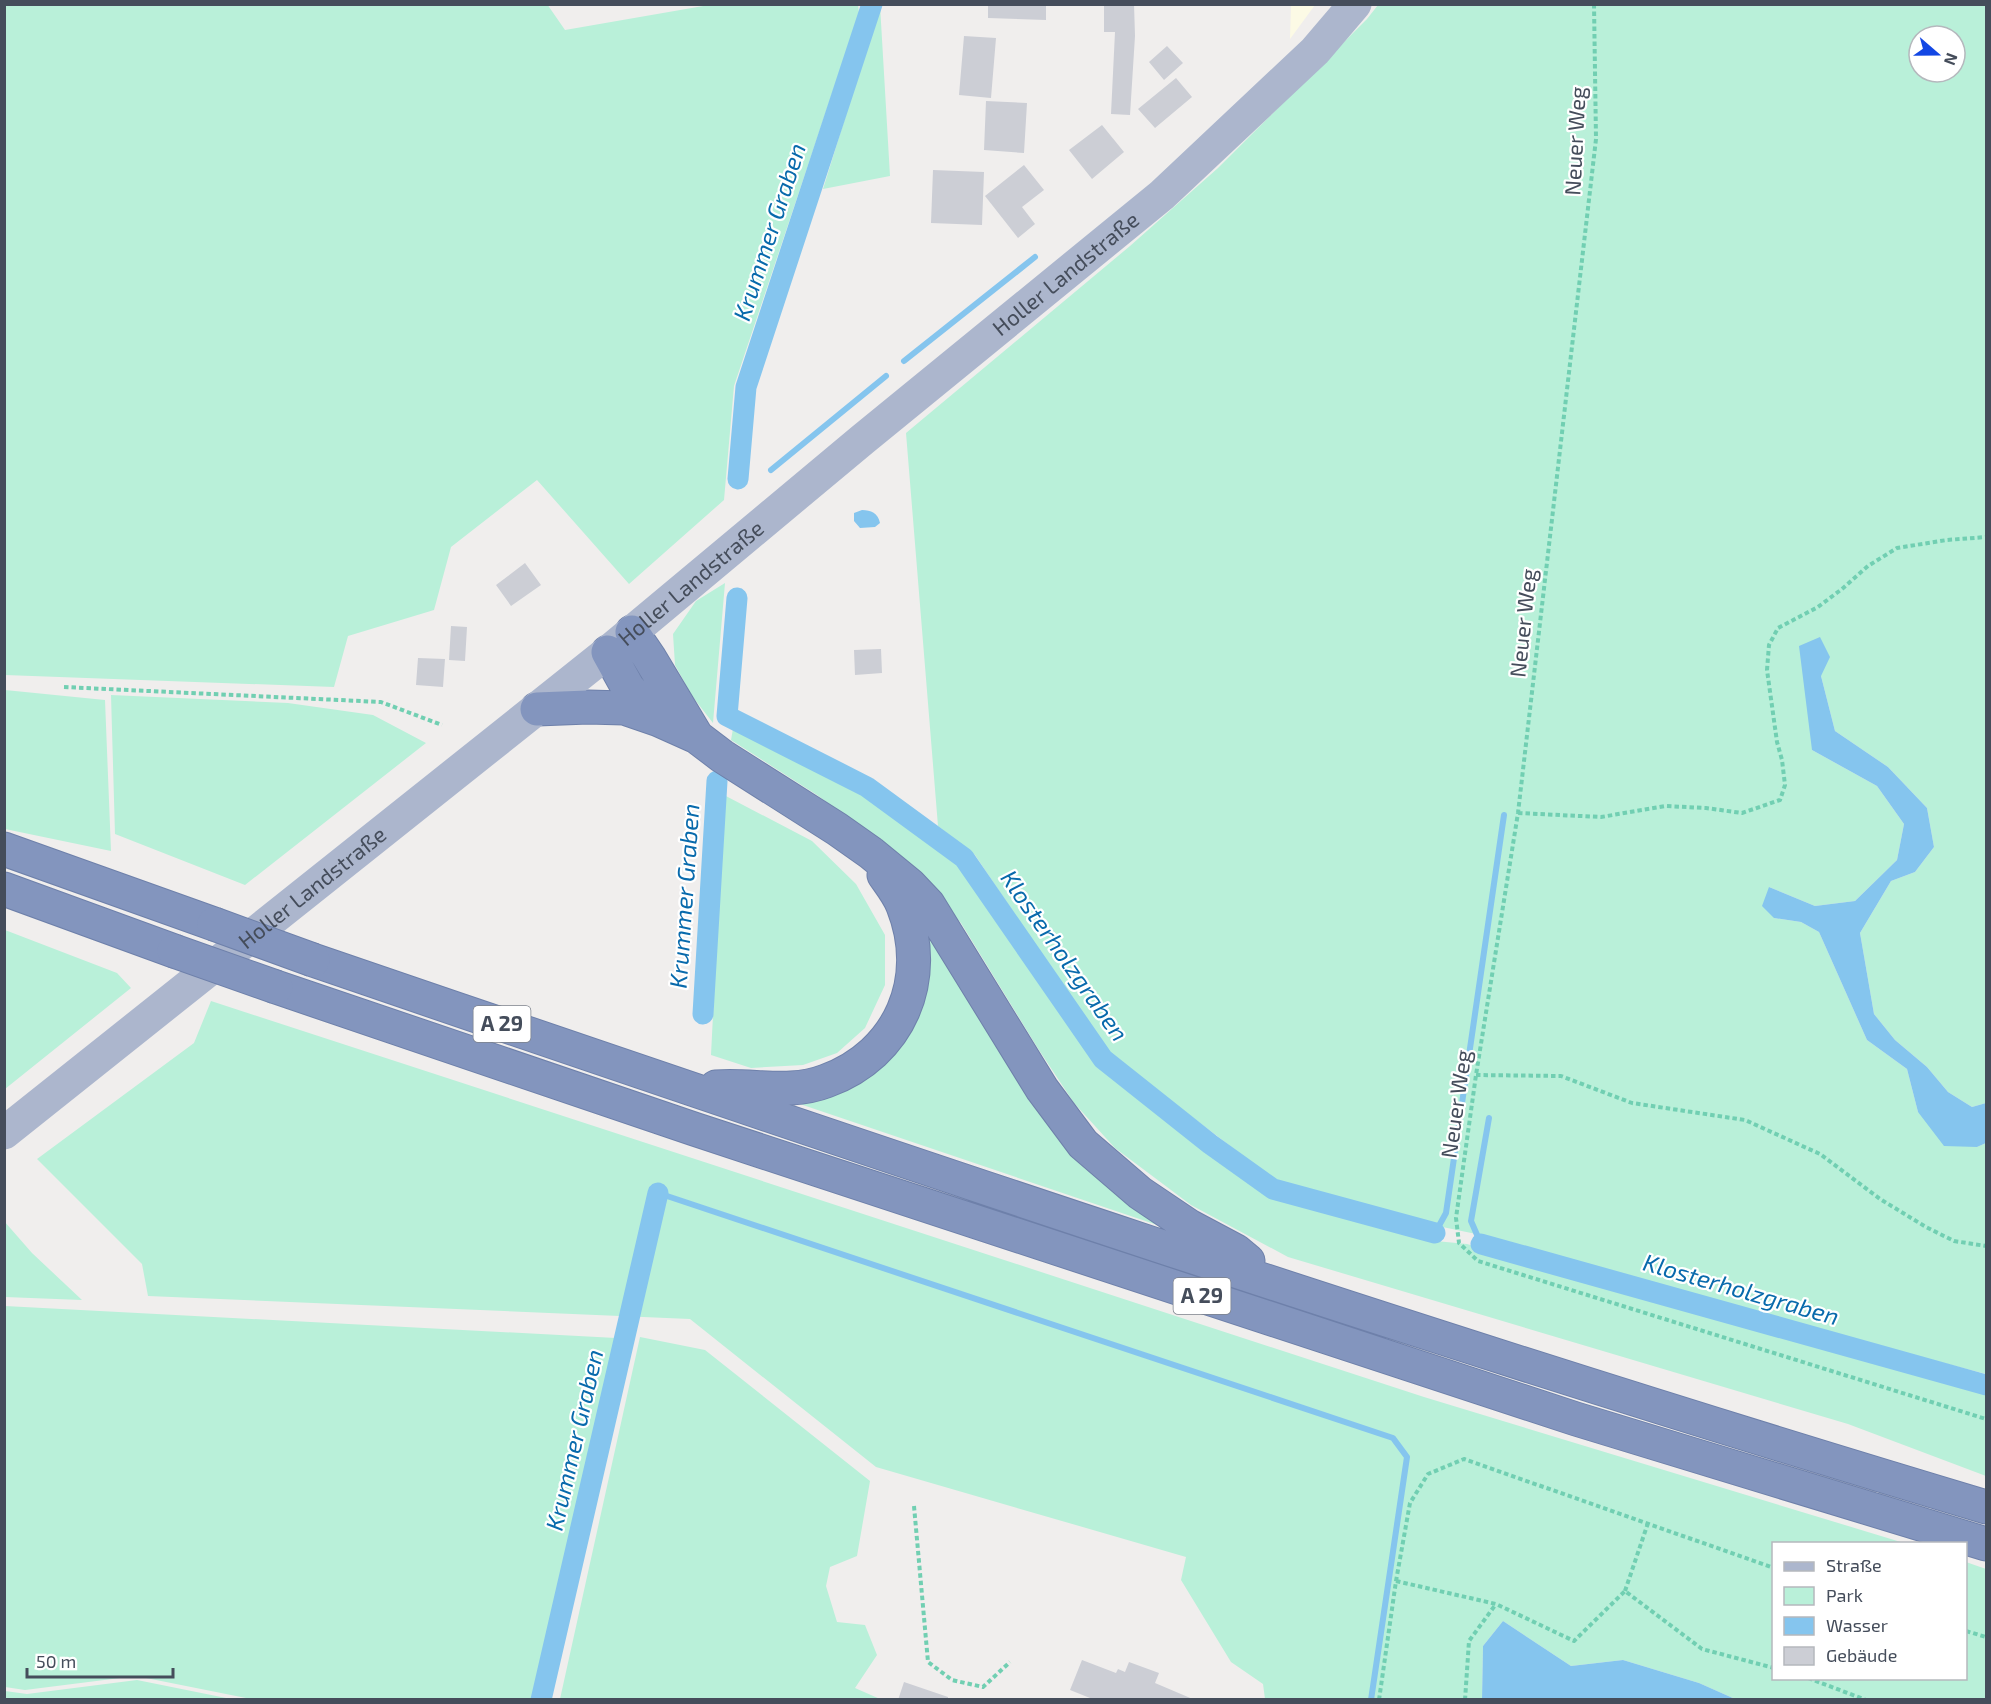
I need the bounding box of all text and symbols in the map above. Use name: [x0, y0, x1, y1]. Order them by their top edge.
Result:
north arrow: [1907, 24, 1967, 84]
text: N: [1941, 51, 1962, 68]
street label: Neuer Weg: [1558, 86, 1590, 196]
water label: Krummer Graben: [726, 139, 811, 324]
street label: Holler Landstraße: [987, 205, 1144, 340]
street label: Holler Landstraße: [612, 514, 768, 650]
street label: Neuer Weg: [1503, 567, 1541, 679]
water label: Krummer Graben: [663, 803, 704, 989]
street label: Holler Landstraße: [233, 820, 391, 953]
water label: Klosterholzgraben: [995, 864, 1135, 1046]
road number: A 29: [474, 1006, 530, 1042]
street label: Neuer Weg: [1435, 1048, 1475, 1160]
water label: Klosterholzgraben: [1640, 1247, 1843, 1330]
road number: A 29: [1174, 1278, 1230, 1314]
water label: Krummer Graben: [539, 1346, 608, 1533]
legend: [1772, 1542, 1967, 1680]
text: Straße: [1826, 1554, 1882, 1576]
text: Park: [1826, 1584, 1863, 1606]
text: Wasser: [1826, 1614, 1888, 1636]
scale bar: [27, 1641, 172, 1679]
text: Gebäude: [1826, 1644, 1897, 1666]
text: 50 m: [36, 1650, 76, 1672]

